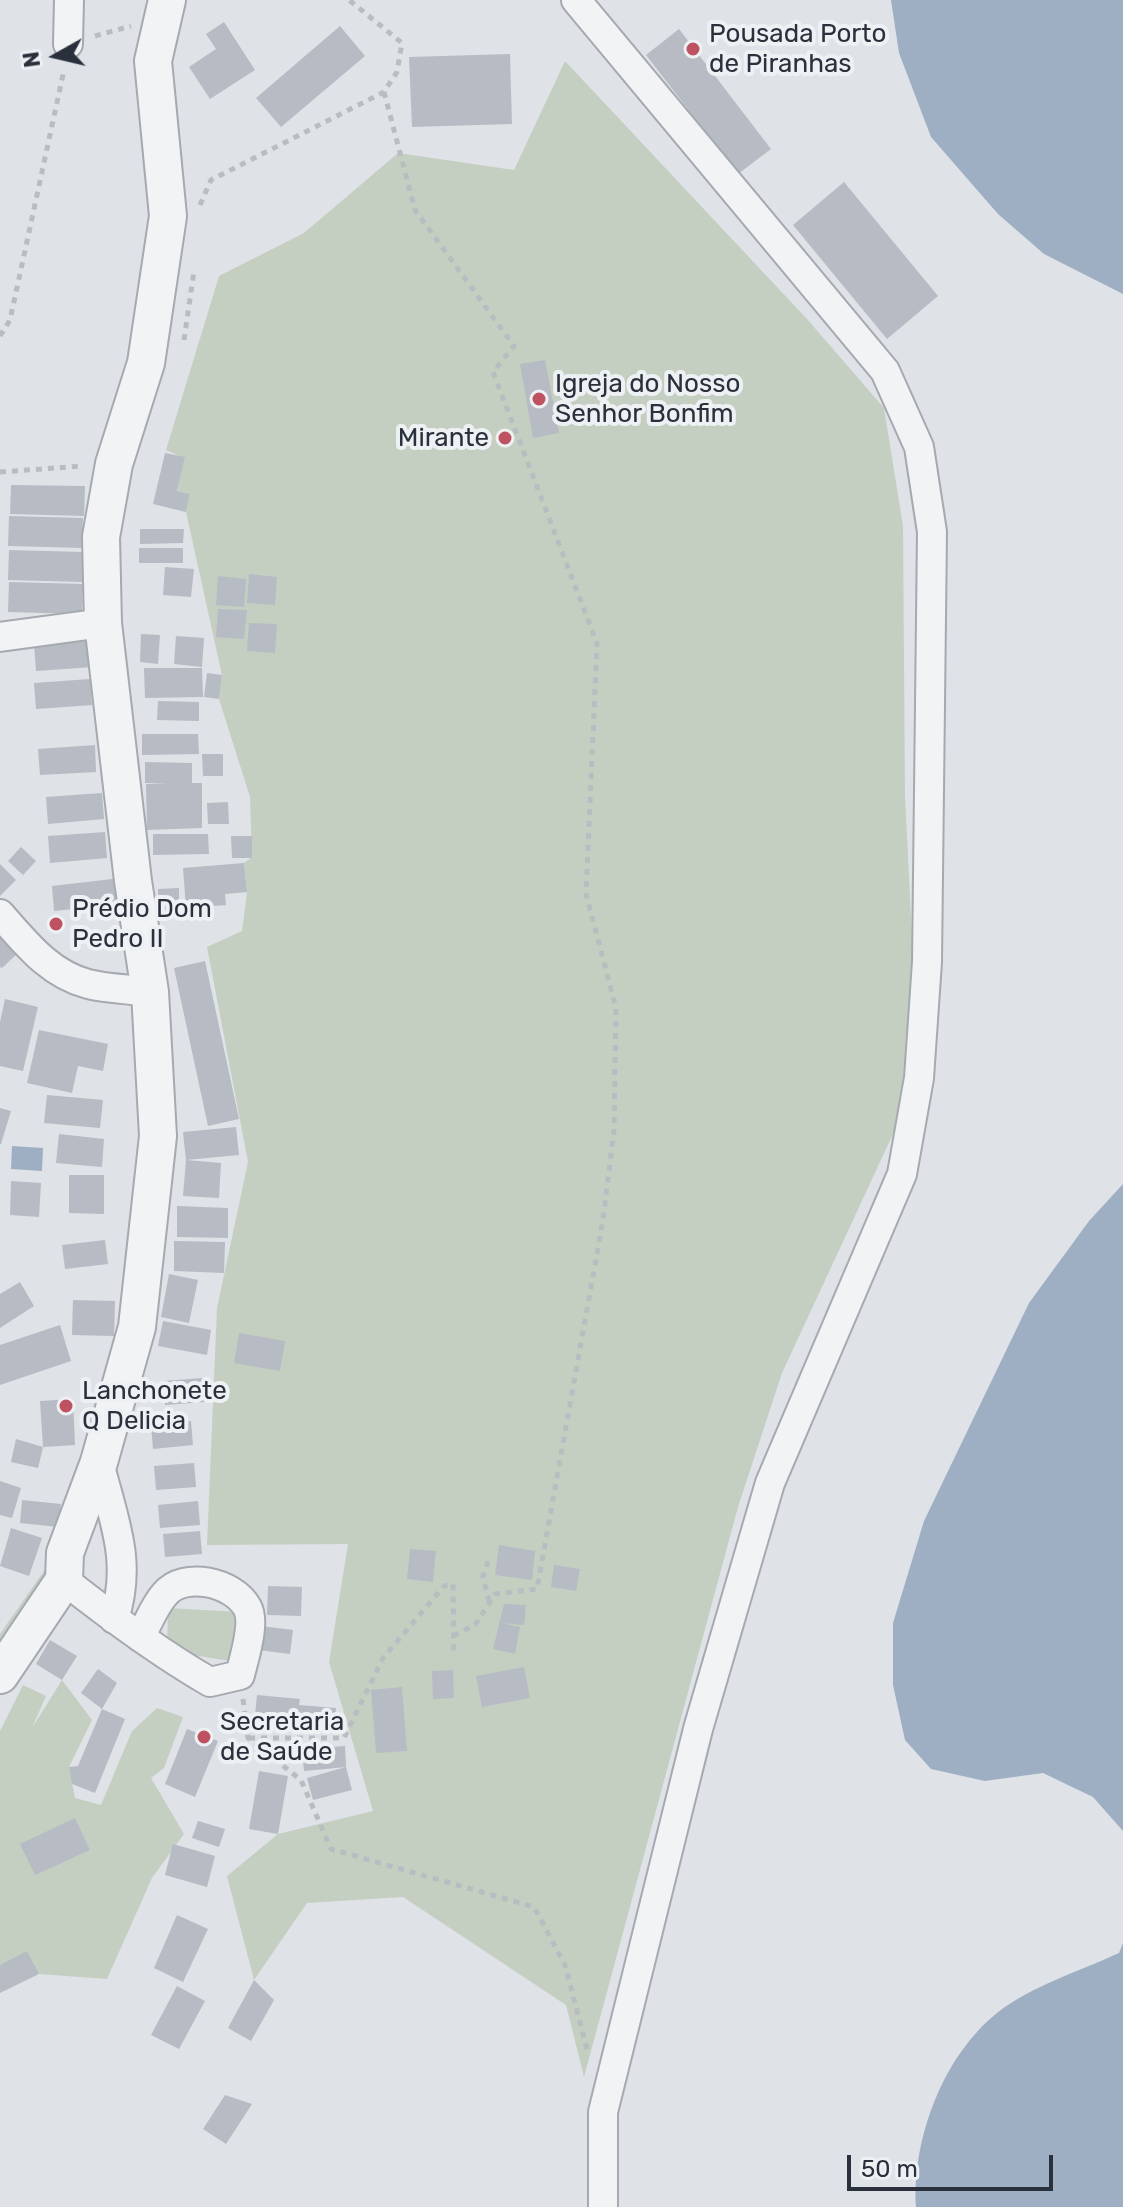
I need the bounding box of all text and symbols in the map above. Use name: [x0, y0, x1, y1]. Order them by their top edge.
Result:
north arrow: [16, 16, 96, 96]
place label: Pousada Porto de Piranhas: [709, 18, 886, 80]
marker: Pousada Porto de Piranhas: [684, 40, 702, 58]
text: N: [17, 50, 46, 69]
place label: Igreja do Nosso Senhor Bonfim: [555, 368, 740, 430]
marker: Igreja do Nosso Senhor Bonfim: [530, 390, 548, 408]
place label: Mirante: [398, 422, 489, 454]
marker: Mirante: [496, 429, 514, 447]
place label: Prédio Dom Pedro II: [72, 893, 212, 954]
marker: Prédio Dom Pedro II: [47, 915, 65, 933]
place label: Lanchonete Q Delicia: [82, 1375, 227, 1436]
marker: Lanchonete Q Delicia: [57, 1397, 75, 1415]
place label: Secretaria de Saúde: [220, 1706, 344, 1768]
marker: Secretaria de Saúde: [195, 1728, 213, 1746]
scale bar: [851, 2139, 1057, 2189]
text: 50 m: [861, 2155, 918, 2183]

